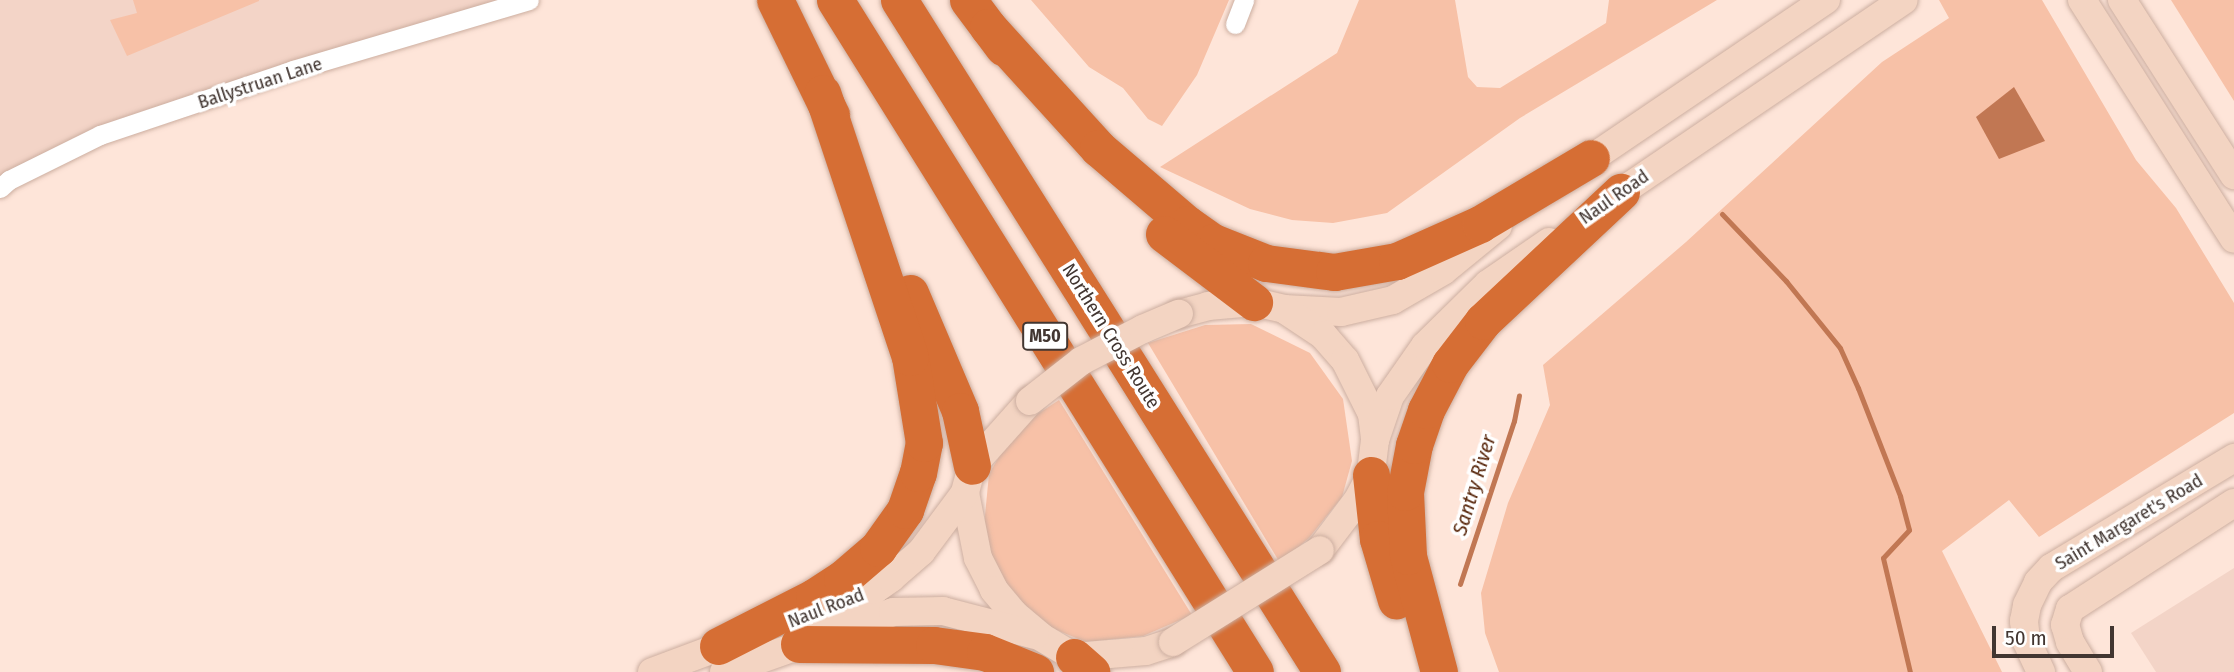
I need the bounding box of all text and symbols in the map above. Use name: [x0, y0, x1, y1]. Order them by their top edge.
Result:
street label: Ballystruan Lane: [195, 52, 325, 114]
street label: Naul Road: [1575, 165, 1653, 229]
street label: Northern Cross Route: [1057, 260, 1165, 412]
road number: M50: [1020, 322, 1070, 350]
water label: Santry River: [1447, 432, 1501, 538]
street label: Saint Margaret's Road: [2051, 469, 2207, 575]
street label: Naul Road: [785, 583, 867, 633]
scale bar: [1996, 612, 2118, 656]
text: 50 m: [2005, 625, 2047, 651]

